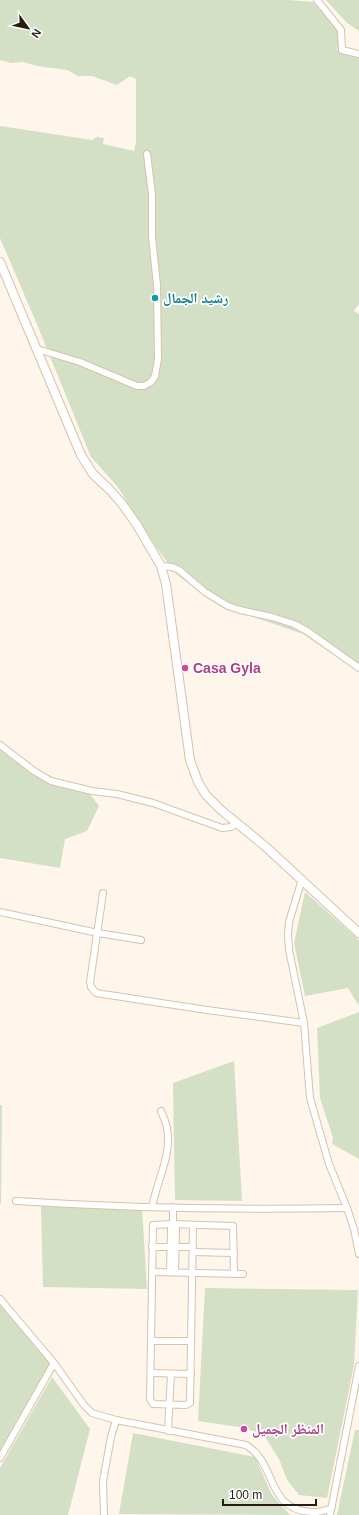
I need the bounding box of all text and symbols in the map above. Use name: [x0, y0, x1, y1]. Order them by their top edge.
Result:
north arrow: [8, 8, 48, 48]
text: N: [29, 27, 44, 40]
place label: رشيد الجمال: [163, 290, 228, 306]
marker: رشيد الجمال: [150, 293, 160, 303]
place label: Casa Gyla: [193, 660, 261, 676]
marker: Casa Gyla: [180, 663, 190, 673]
place label: المنظر الجميل: [252, 1421, 324, 1438]
marker: المنظر الجميل: [239, 1424, 249, 1434]
scale bar: [223, 1481, 316, 1507]
text: 100 m: [229, 1488, 262, 1502]

